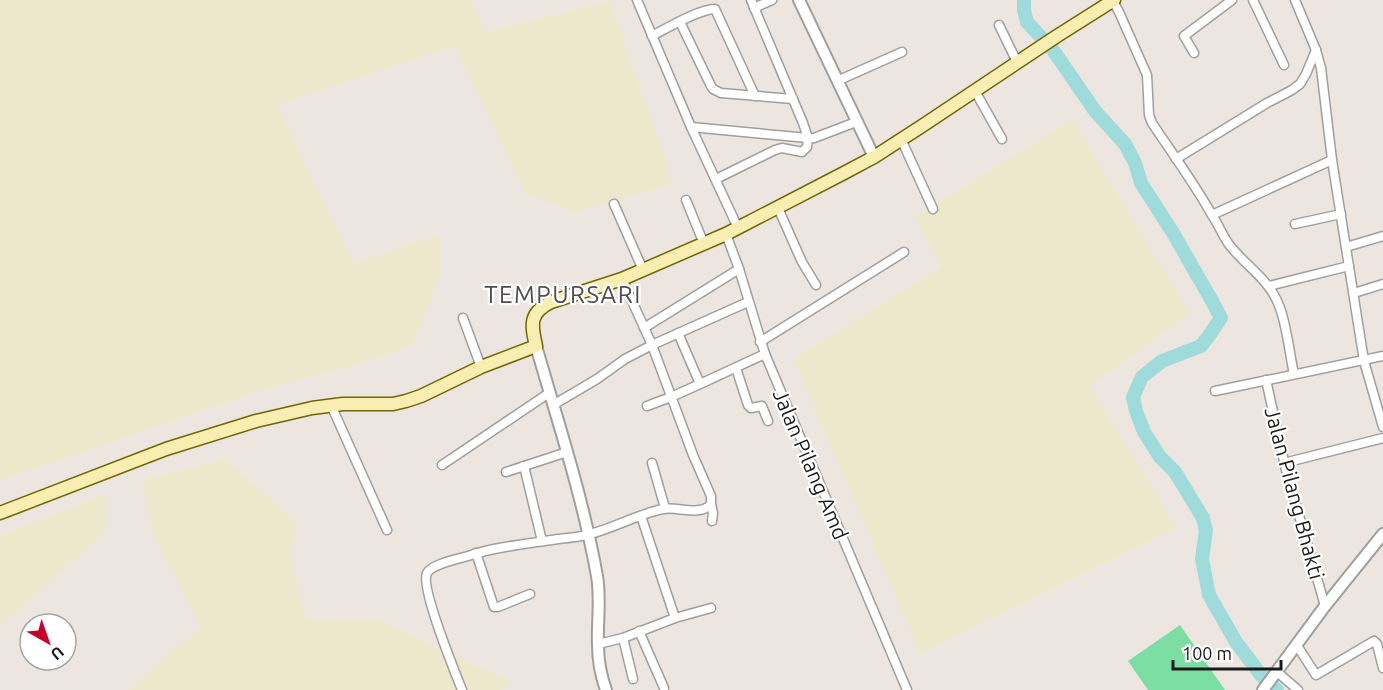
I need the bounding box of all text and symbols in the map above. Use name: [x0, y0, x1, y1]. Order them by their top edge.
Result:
district label: TEMPURSARI: [484, 281, 642, 308]
street label: Jalan Pilang Amd: [768, 385, 854, 543]
street label: Jalan Pilang Bhakti: [1260, 404, 1330, 582]
north arrow: [18, 612, 78, 672]
scale bar: [1173, 633, 1281, 671]
text: U: [48, 643, 68, 664]
text: 100 m: [1182, 643, 1232, 663]

